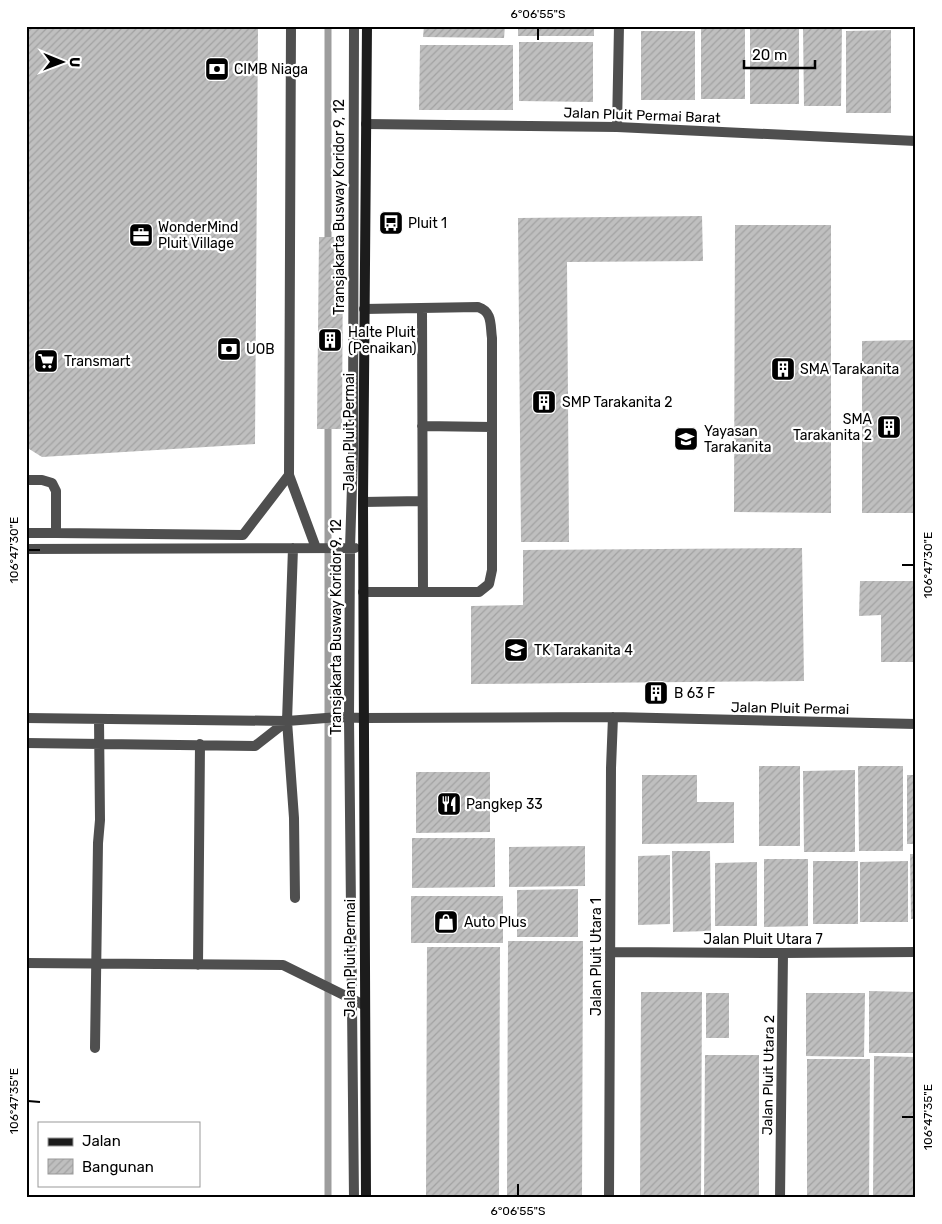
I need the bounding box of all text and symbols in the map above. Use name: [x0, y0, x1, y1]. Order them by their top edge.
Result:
text: 6°06'55"S: [510, 7, 566, 21]
north arrow: [38, 38, 88, 88]
scale bar: [744, 38, 816, 70]
text: 20 m: [752, 46, 787, 64]
bank icon: CIMB Niaga: [204, 56, 230, 82]
text: U: [66, 57, 83, 67]
place label: CIMB Niaga: [234, 61, 308, 78]
street label: Transjakarta Busway Koridor 9, 12: [331, 99, 348, 315]
street label: Jalan Pluit Permai Barat: [563, 104, 721, 127]
bus stop icon: Pluit 1: [378, 210, 404, 236]
place label: Pluit 1: [408, 215, 447, 232]
place label: WonderMind Pluit Village: [158, 219, 238, 252]
office icon: WonderMind Pluit Village: [128, 222, 154, 248]
place label: Halte Pluit (Penaikan): [348, 324, 417, 357]
building icon: Halte Pluit (Penaikan): [317, 327, 343, 353]
bank icon: UOB: [216, 336, 242, 362]
place label: UOB: [246, 341, 275, 358]
supermarket icon: Transmart: [33, 348, 59, 374]
place label: Transmart: [64, 353, 131, 370]
building icon: SMA Tarakanita: [770, 356, 796, 382]
place label: SMA Tarakanita: [800, 361, 899, 378]
street label: Jalan Pluit Permai: [341, 373, 358, 491]
building icon: SMP Tarakanita 2: [531, 389, 557, 415]
place label: SMP Tarakanita 2: [562, 394, 673, 411]
place label: SMA Tarakanita 2: [793, 411, 873, 444]
building icon: SMA Tarakanita 2: [876, 414, 902, 440]
place label: Yayasan Tarakanita: [704, 423, 771, 456]
school or university icon: Yayasan Tarakanita: [673, 426, 699, 452]
text: 106°47'30"E: [7, 517, 21, 583]
street label: Transjakarta Busway Koridor 9, 12: [328, 519, 345, 735]
text: 106°47'30"E: [921, 532, 935, 598]
school or university icon: TK Tarakanita 4: [503, 637, 529, 663]
place label: TK Tarakanita 4: [534, 642, 633, 659]
building icon: B 63 F: [643, 680, 669, 706]
place label: B 63 F: [674, 685, 715, 702]
street label: Jalan Pluit Permai: [731, 699, 849, 718]
restaurant icon: Pangkep 33: [436, 791, 462, 817]
place label: Pangkep 33: [466, 796, 543, 813]
street label: Jalan Pluit Utara 1: [588, 898, 605, 1016]
street label: Jalan Pluit Permai: [342, 899, 359, 1017]
shop icon: Auto Plus: [433, 909, 459, 935]
place label: Auto Plus: [464, 914, 527, 931]
street label: Jalan Pluit Utara 7: [703, 931, 823, 948]
street label: Jalan Pluit Utara 2: [759, 1015, 778, 1135]
text: 106°47'35"E: [7, 1068, 21, 1134]
text: 106°47'35"E: [921, 1084, 935, 1150]
legend: [38, 1122, 200, 1186]
text: Jalan: [82, 1132, 121, 1150]
text: Bangunan: [82, 1158, 154, 1176]
text: 6°06'55"S: [490, 1204, 546, 1218]

